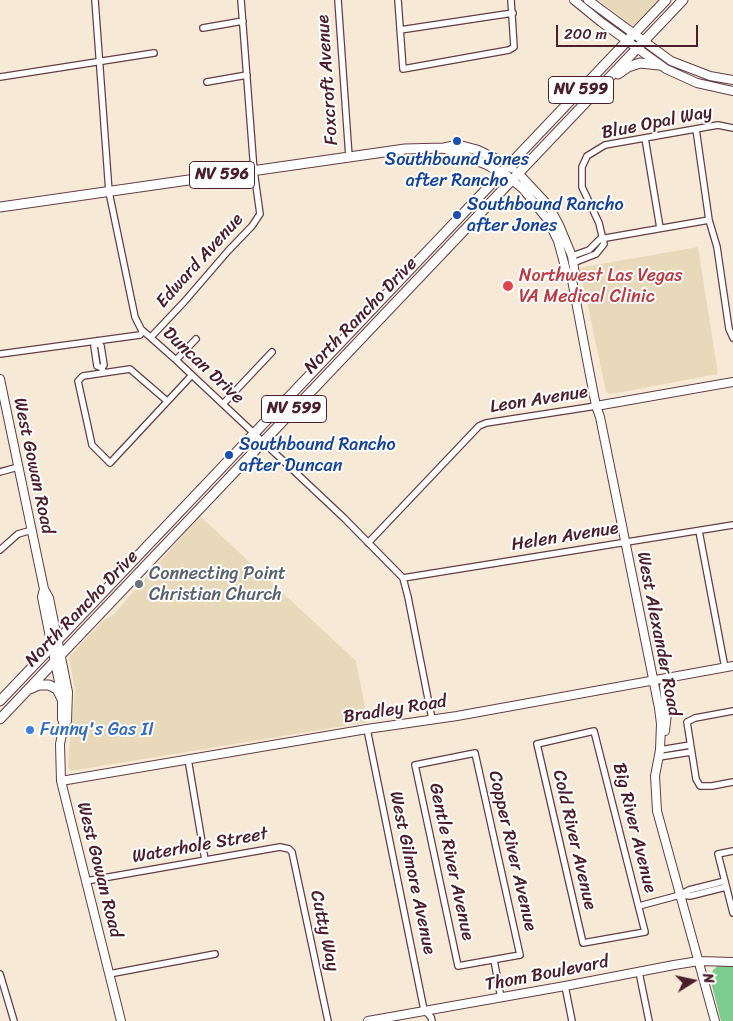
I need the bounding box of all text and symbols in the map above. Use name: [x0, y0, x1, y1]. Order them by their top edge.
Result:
street label: Foxcroft Avenue: [313, 14, 343, 146]
scale bar: [558, 15, 700, 47]
text: 200 m: [564, 21, 607, 47]
road number: NV 599: [548, 76, 614, 104]
street label: Blue Opal Way: [600, 102, 714, 144]
marker: Southbound Jones after Rancho: [451, 135, 463, 147]
place label: Southbound Jones after Rancho: [385, 149, 529, 192]
road number: NV 596: [190, 162, 254, 188]
place label: Southbound Rancho after Jones: [467, 194, 624, 236]
street label: Edward Avenue: [152, 209, 248, 313]
marker: Southbound Rancho after Jones: [451, 209, 463, 221]
street label: North Rancho Drive: [300, 253, 422, 379]
place label: Northwest Las Vegas VA Medical Clinic: [519, 265, 682, 308]
marker: Northwest Las Vegas VA Medical Clinic: [501, 279, 515, 293]
street label: Duncan Drive: [158, 323, 248, 409]
street label: Leon Avenue: [489, 382, 589, 418]
street label: West Gowan Road: [8, 396, 58, 536]
road number: NV 599: [262, 396, 326, 422]
place label: Southbound Rancho after Duncan: [239, 434, 396, 476]
marker: Southbound Rancho after Duncan: [223, 449, 235, 461]
street label: Helen Avenue: [510, 518, 620, 556]
street label: North Rancho Drive: [21, 546, 143, 672]
street label: West Alexander Road: [631, 550, 685, 718]
place label: Connecting Point Christian Church: [149, 563, 286, 606]
marker: Connecting Point Christian Church: [133, 578, 145, 590]
street label: Bradley Road: [342, 691, 448, 729]
place label: Funny's Gas II: [40, 719, 154, 741]
marker: Funny's Gas II: [24, 724, 36, 736]
street label: Big River Avenue: [607, 761, 661, 895]
street label: Cold River Avenue: [547, 768, 601, 912]
street label: Copper River Avenue: [483, 769, 541, 933]
street label: Gentle River Avenue: [424, 781, 478, 943]
street label: West Gilmore Avenue: [384, 789, 440, 957]
street label: West Gowan Road: [72, 800, 126, 940]
street label: Waterhole Street: [131, 823, 269, 869]
street label: Cutty Way: [305, 889, 343, 973]
street label: Thom Boulevard: [483, 951, 611, 997]
north arrow: [668, 956, 718, 1006]
text: N: [695, 971, 721, 985]

